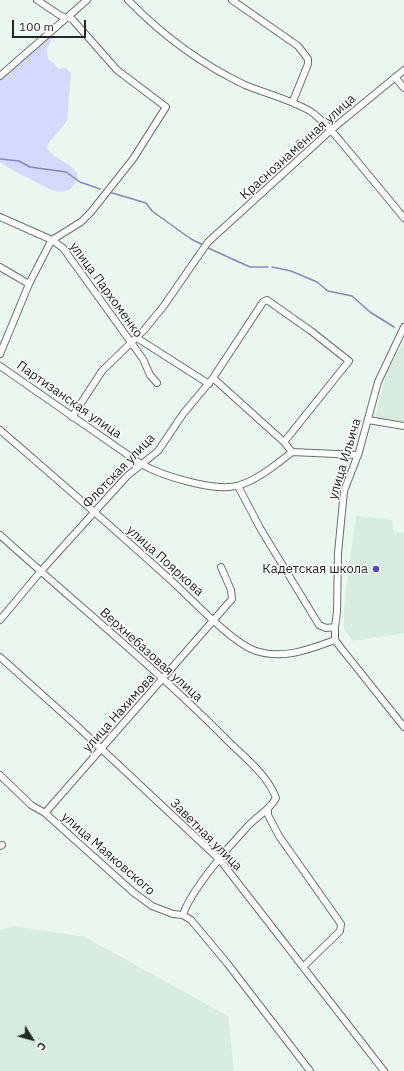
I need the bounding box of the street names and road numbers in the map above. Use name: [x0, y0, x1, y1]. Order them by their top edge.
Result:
street label: Краснознамённая улица: [237, 91, 359, 203]
street label: улица Пархоменко: [66, 239, 146, 341]
street label: Партизанская улица: [13, 358, 125, 442]
street label: улица Ильича: [325, 417, 365, 501]
street label: Флотская улица: [79, 430, 159, 512]
street label: улица Пояркова: [123, 522, 207, 600]
street label: Верхнебазовая улица: [96, 605, 206, 705]
street label: улица Нахимова: [80, 671, 158, 755]
street label: Заветная улица: [167, 796, 245, 874]
street label: улица Маяковского: [58, 809, 158, 899]

